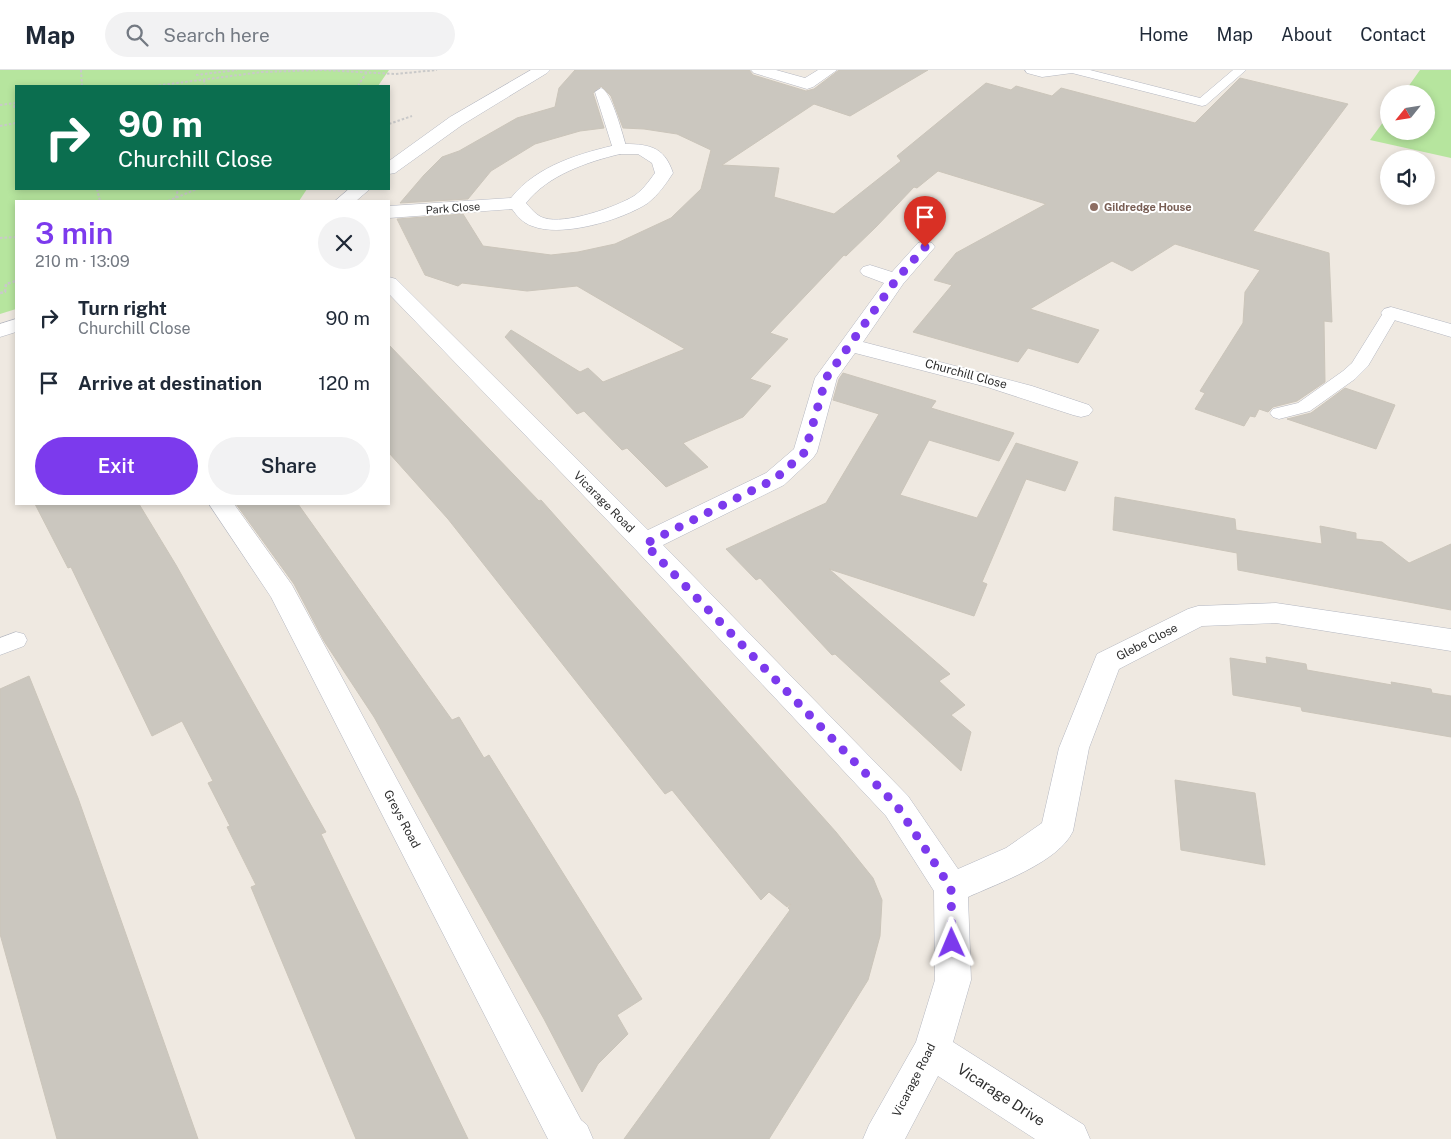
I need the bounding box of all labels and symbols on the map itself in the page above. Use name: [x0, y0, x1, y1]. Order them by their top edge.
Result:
north arrow: [1380, 85, 1435, 140]
pin: [904, 196, 946, 247]
street label: Park Close: [425, 200, 481, 216]
marker: Gildredge House: [1088, 201, 1100, 213]
place label: Gildredge House: [1104, 201, 1192, 213]
street label: Churchill Close: [923, 356, 1009, 392]
street label: Vicarage Road: [571, 469, 637, 535]
street label: Glebe Close: [1114, 620, 1180, 663]
street label: Greys Road: [381, 788, 423, 850]
position arrow: [925, 916, 977, 968]
street label: Vicarage Road: [889, 1041, 939, 1119]
street label: Vicarage Drive: [954, 1060, 1048, 1129]

